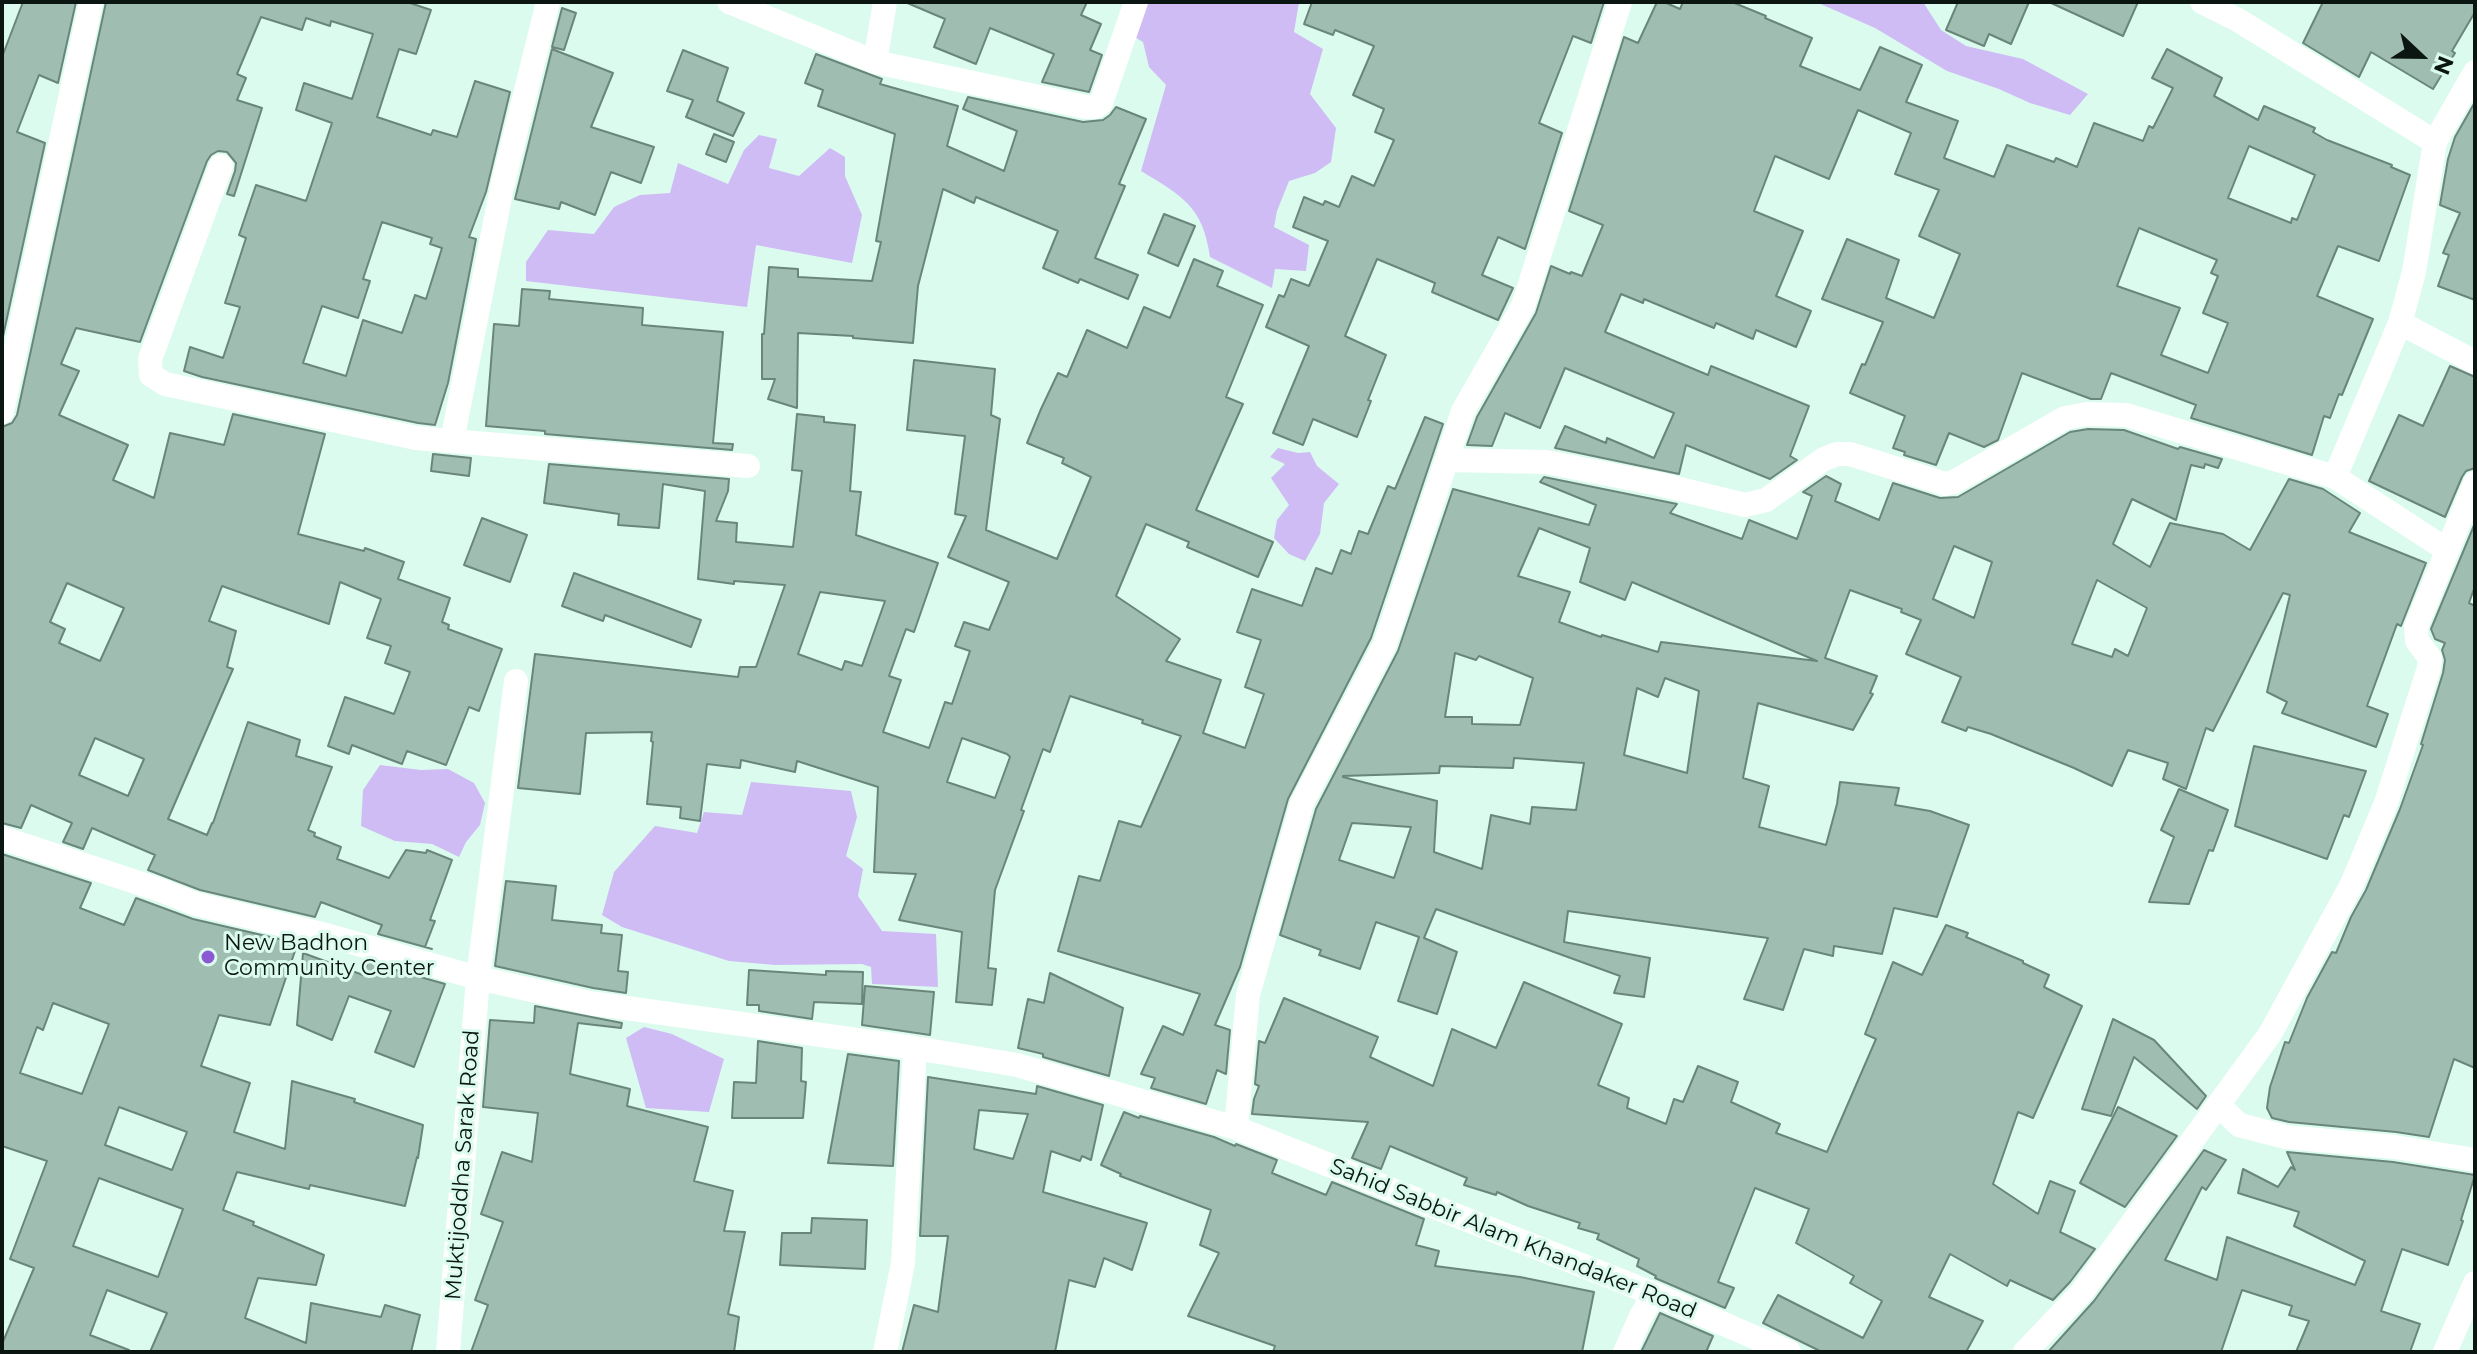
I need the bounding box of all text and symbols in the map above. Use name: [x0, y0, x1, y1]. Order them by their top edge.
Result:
north arrow: [2381, 16, 2461, 96]
text: N: [2428, 52, 2460, 78]
place label: New Badhon Community Center: [224, 931, 435, 982]
marker: New Badhon Community Center: [199, 948, 217, 966]
street label: Muktijoddha Sarak Road: [440, 1029, 486, 1301]
street label: Sahid Sabbir Alam Khandaker Road: [1326, 1153, 1700, 1325]

